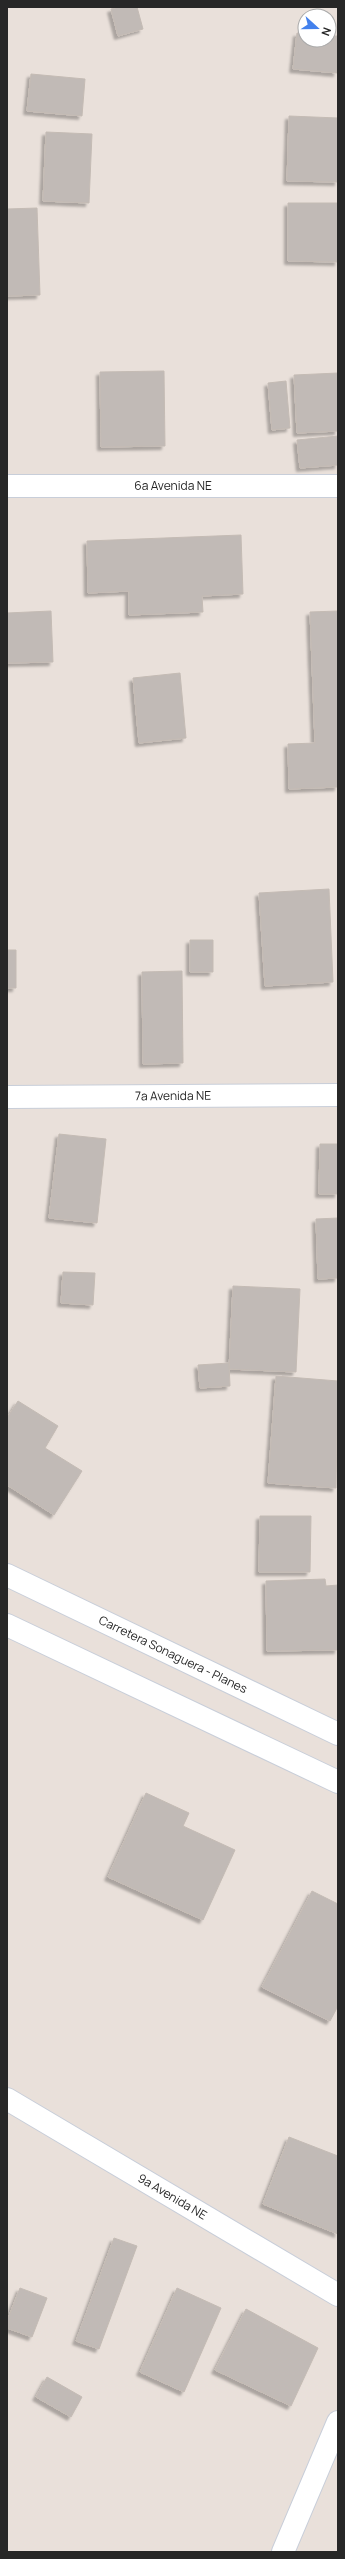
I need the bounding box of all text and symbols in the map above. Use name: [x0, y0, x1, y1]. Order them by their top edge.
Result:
north arrow: [297, 8, 337, 48]
text: N: [318, 25, 335, 38]
street label: 6a Avenida NE: [134, 477, 212, 494]
street label: 7a Avenida NE: [135, 1087, 211, 1104]
street label: Carretera Sonaguera - Planes: [96, 1611, 250, 1697]
street label: 9a Avenida NE: [135, 2169, 210, 2224]

